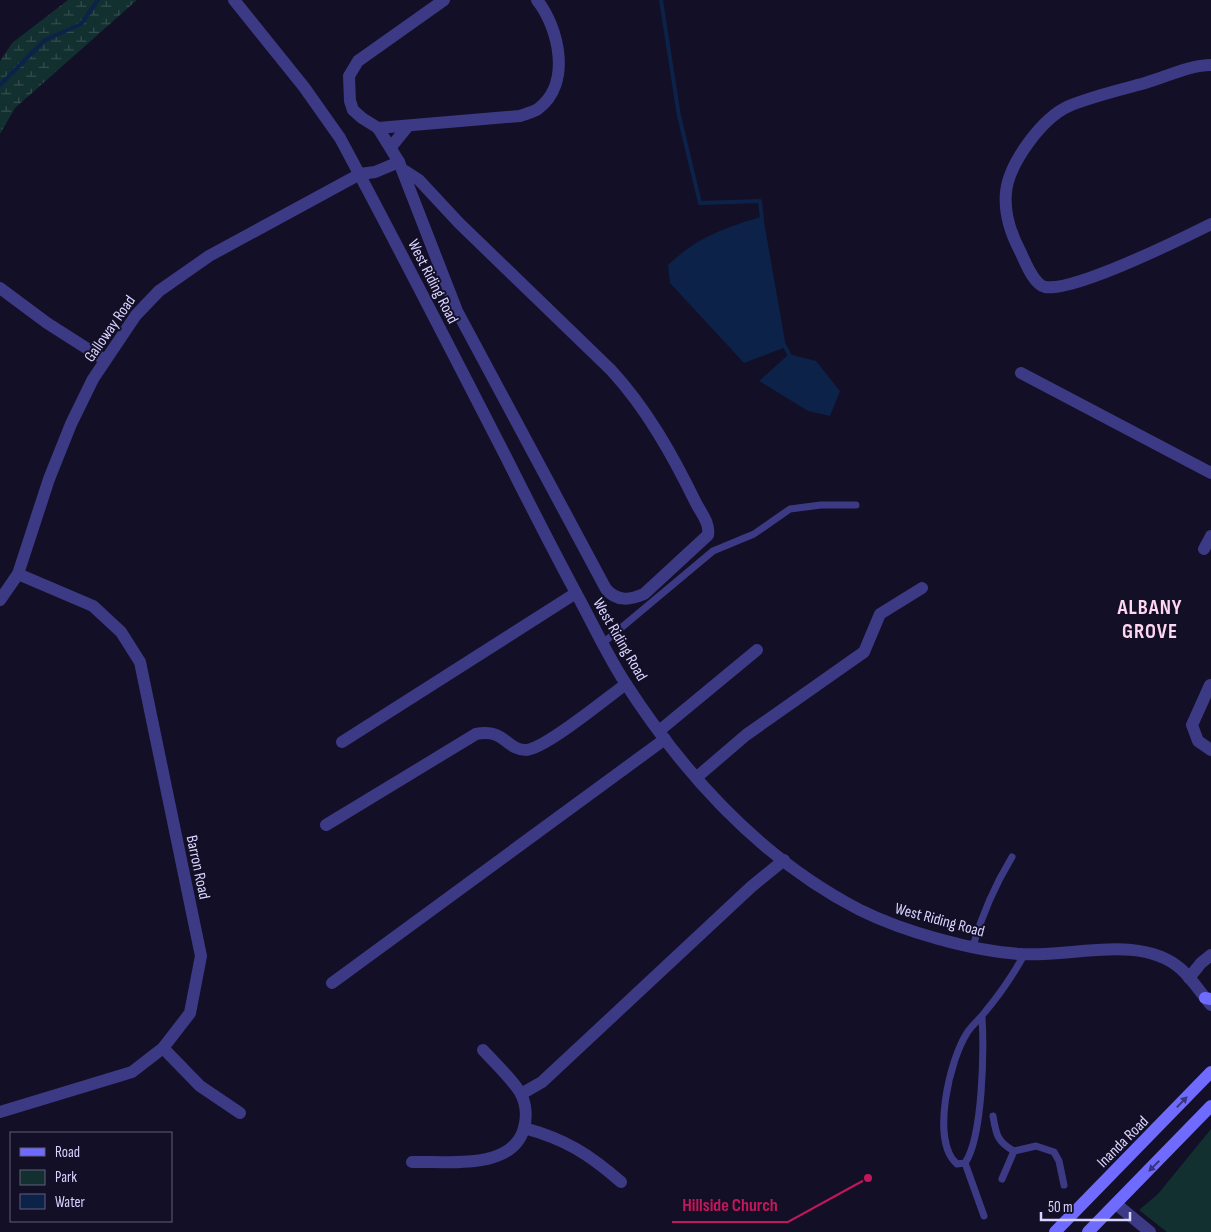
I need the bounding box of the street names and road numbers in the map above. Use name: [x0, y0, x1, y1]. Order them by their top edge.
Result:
street label: West Riding Road: [403, 236, 462, 327]
street label: Galloway Road: [80, 292, 140, 366]
street label: West Riding Road: [588, 595, 651, 684]
street label: Barron Road: [181, 834, 214, 901]
street label: West Riding Road: [893, 899, 987, 942]
street label: Inanda Road: [1093, 1112, 1153, 1172]

